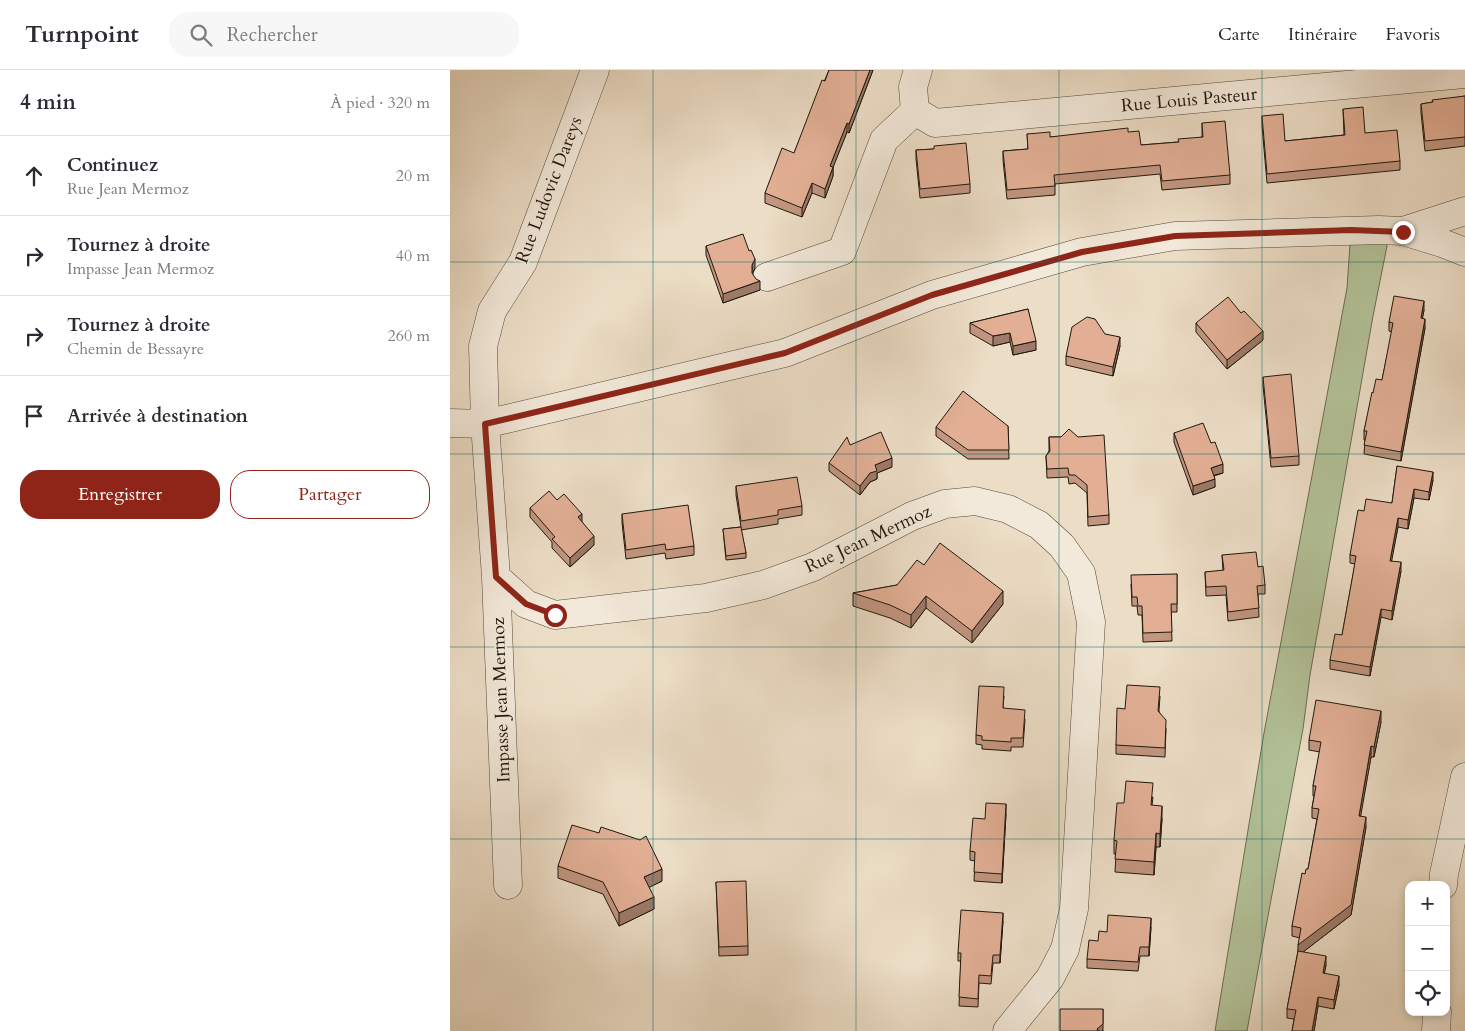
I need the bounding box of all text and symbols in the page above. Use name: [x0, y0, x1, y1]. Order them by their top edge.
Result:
search box: [169, 12, 519, 57]
text: Turnpoint: [25, 18, 139, 51]
icon: search: [187, 21, 215, 49]
text: Rechercher: [227, 22, 318, 48]
text: Carte: [1218, 22, 1260, 47]
text: Itinéraire: [1288, 22, 1357, 47]
text: Favoris: [1385, 22, 1440, 47]
street label: Rue Louis Pasteur: [1120, 82, 1259, 118]
text: 4 min: [20, 88, 76, 117]
text: À pied · 320 m: [330, 92, 430, 114]
street label: Rue Ludovic Dareys: [509, 113, 589, 267]
text: Continuez: [67, 152, 158, 178]
icon: ahead: [20, 162, 48, 190]
text: 20 m: [396, 165, 430, 187]
text: Rue Jean Mermoz: [67, 178, 189, 200]
route end: [1392, 221, 1415, 244]
text: Tournez à droite: [67, 232, 210, 258]
icon: right: [20, 242, 48, 270]
text: 40 m: [396, 245, 430, 267]
text: Impasse Jean Mermoz: [67, 258, 214, 280]
text: Tournez à droite: [67, 312, 210, 338]
icon: right: [20, 322, 48, 350]
text: 260 m: [388, 325, 430, 347]
text: Chemin de Bessayre: [67, 338, 204, 360]
icon: arrive: [20, 402, 48, 430]
text: Arrivée à destination: [67, 403, 248, 429]
button: Enregistrer: [20, 470, 220, 519]
button: Partager: [230, 470, 430, 519]
street label: Rue Jean Mermoz: [801, 499, 935, 579]
route start: [544, 604, 567, 627]
street label: Impasse Jean Mermoz: [486, 617, 516, 783]
map controls: [1405, 881, 1450, 1016]
button: +: [1405, 881, 1450, 926]
button: −: [1405, 926, 1450, 971]
button: locate: [1405, 971, 1450, 1016]

